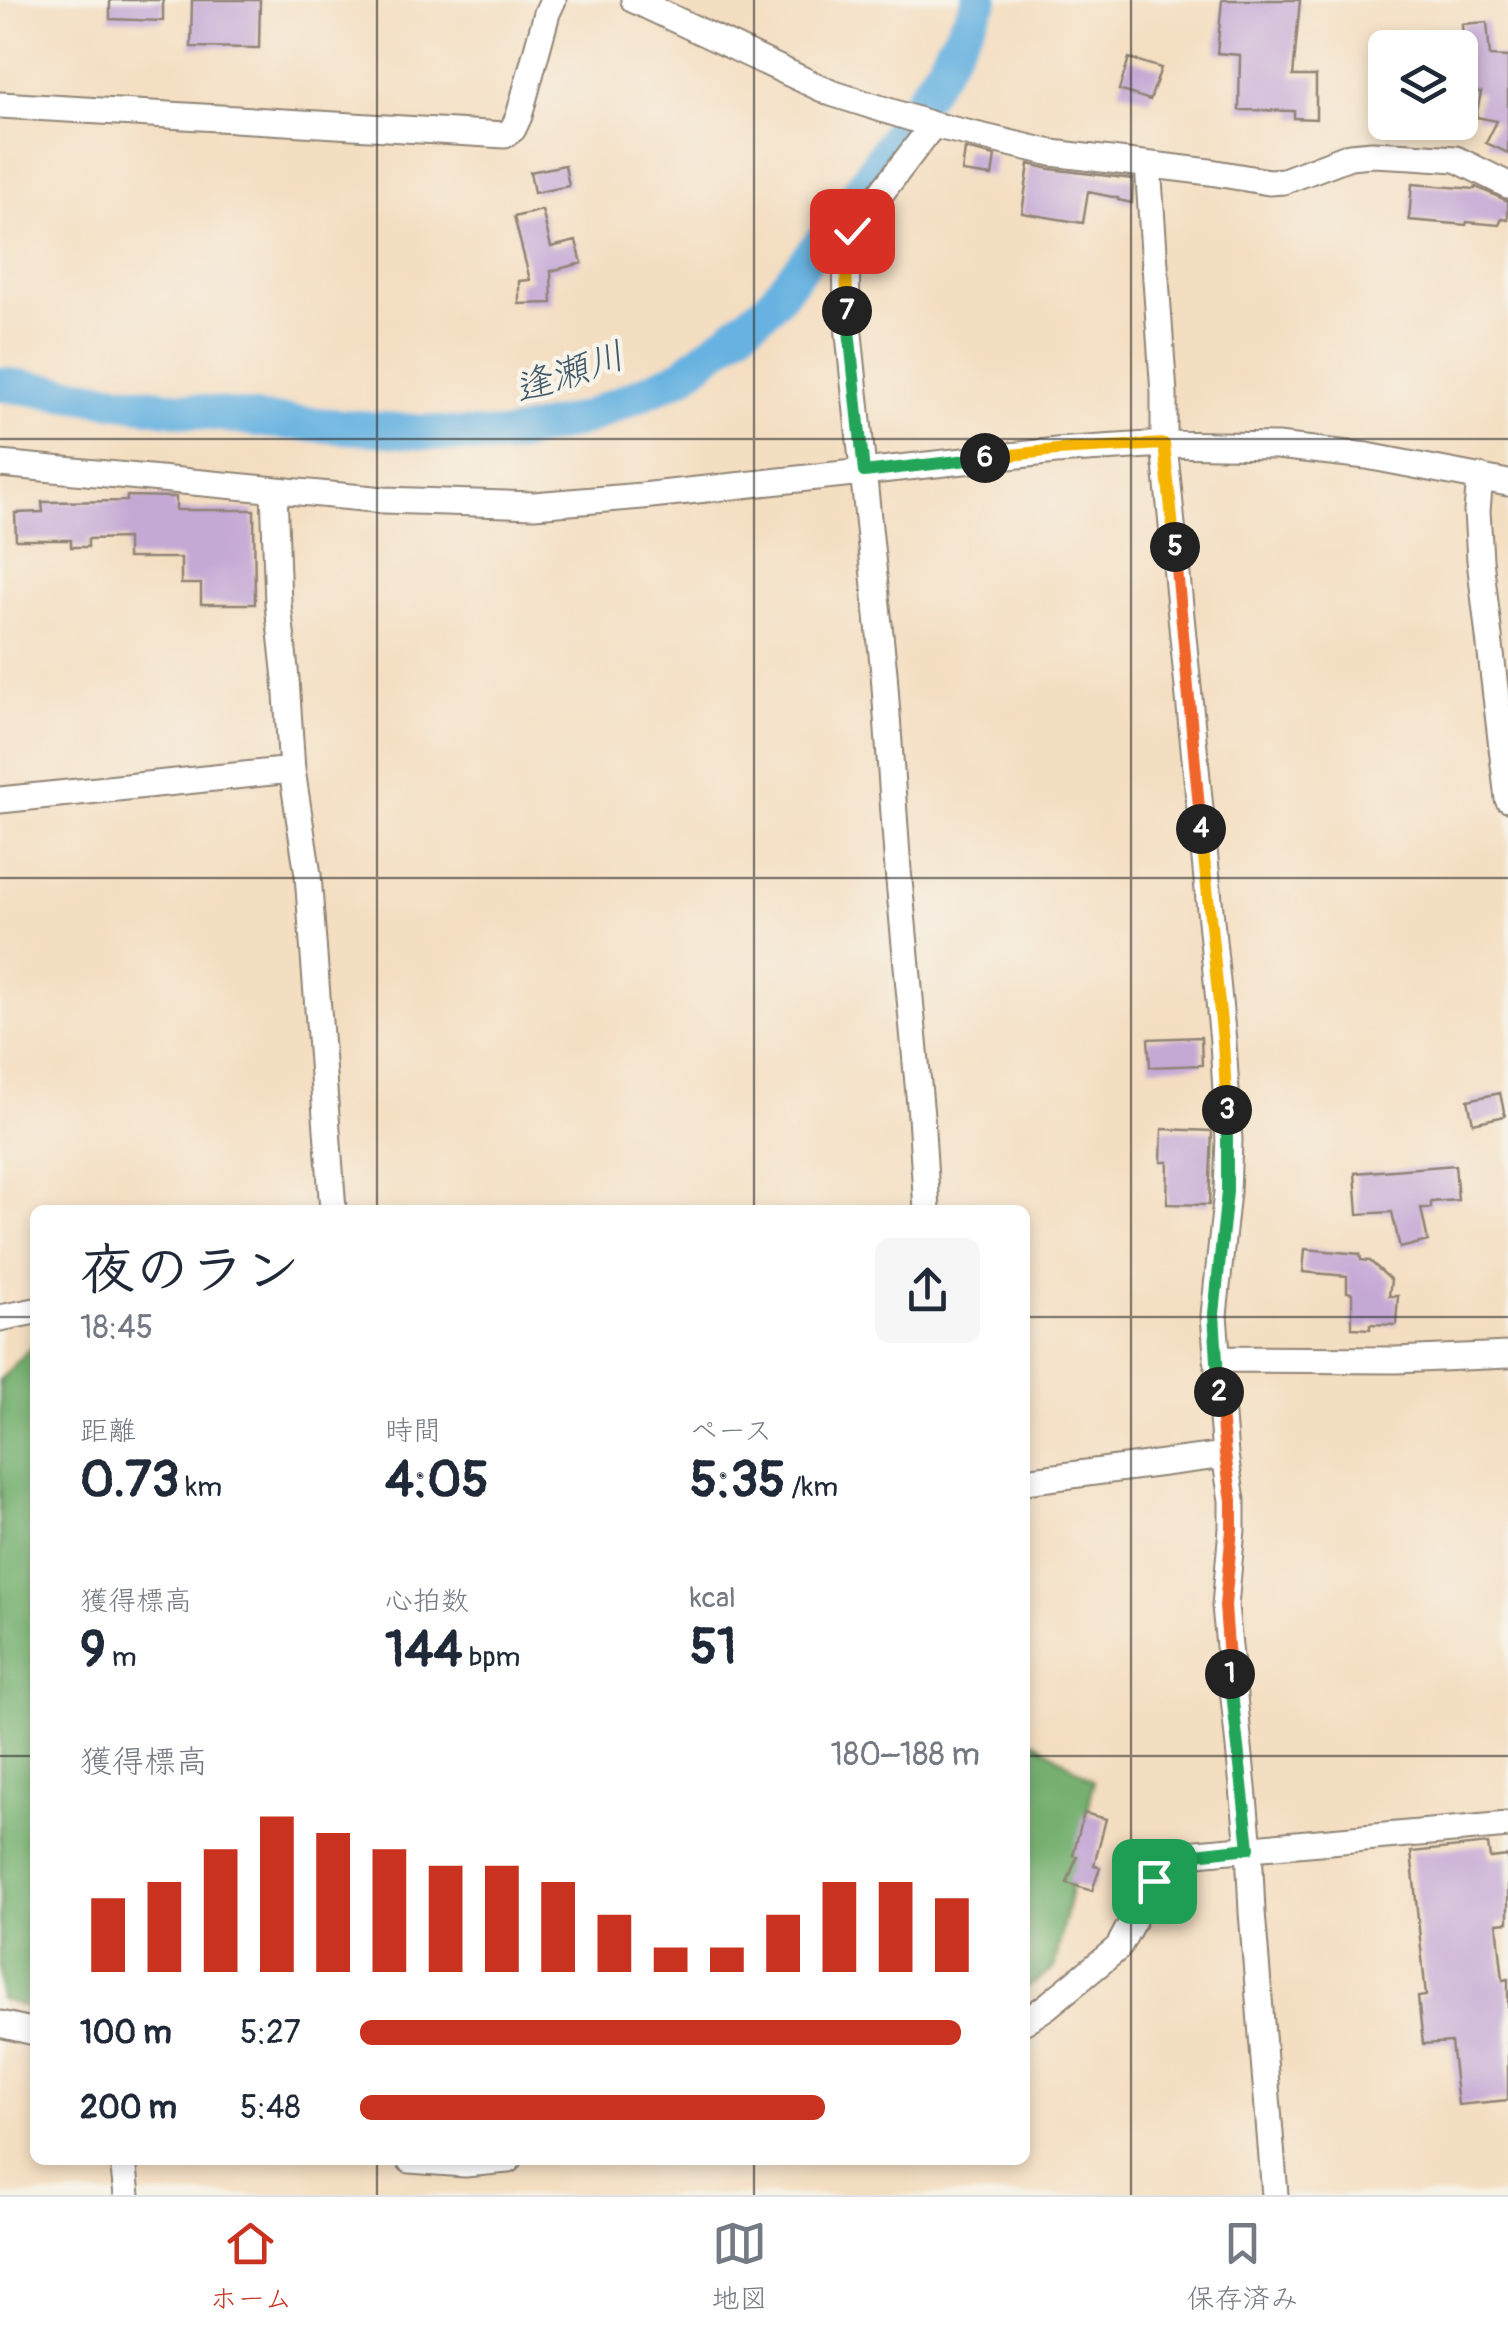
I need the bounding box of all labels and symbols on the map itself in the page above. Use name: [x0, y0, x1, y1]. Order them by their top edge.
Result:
pin: [810, 189, 895, 274]
pin: 7: [822, 286, 872, 336]
water label: 逢瀬川: [508, 332, 631, 414]
pin: 6: [960, 433, 1010, 483]
pin: 5: [1150, 522, 1200, 572]
pin: 4: [1176, 804, 1226, 854]
pin: 3: [1202, 1085, 1252, 1135]
pin: 2: [1194, 1367, 1244, 1417]
pin: 1: [1205, 1649, 1255, 1699]
pin: [1112, 1839, 1197, 1924]

